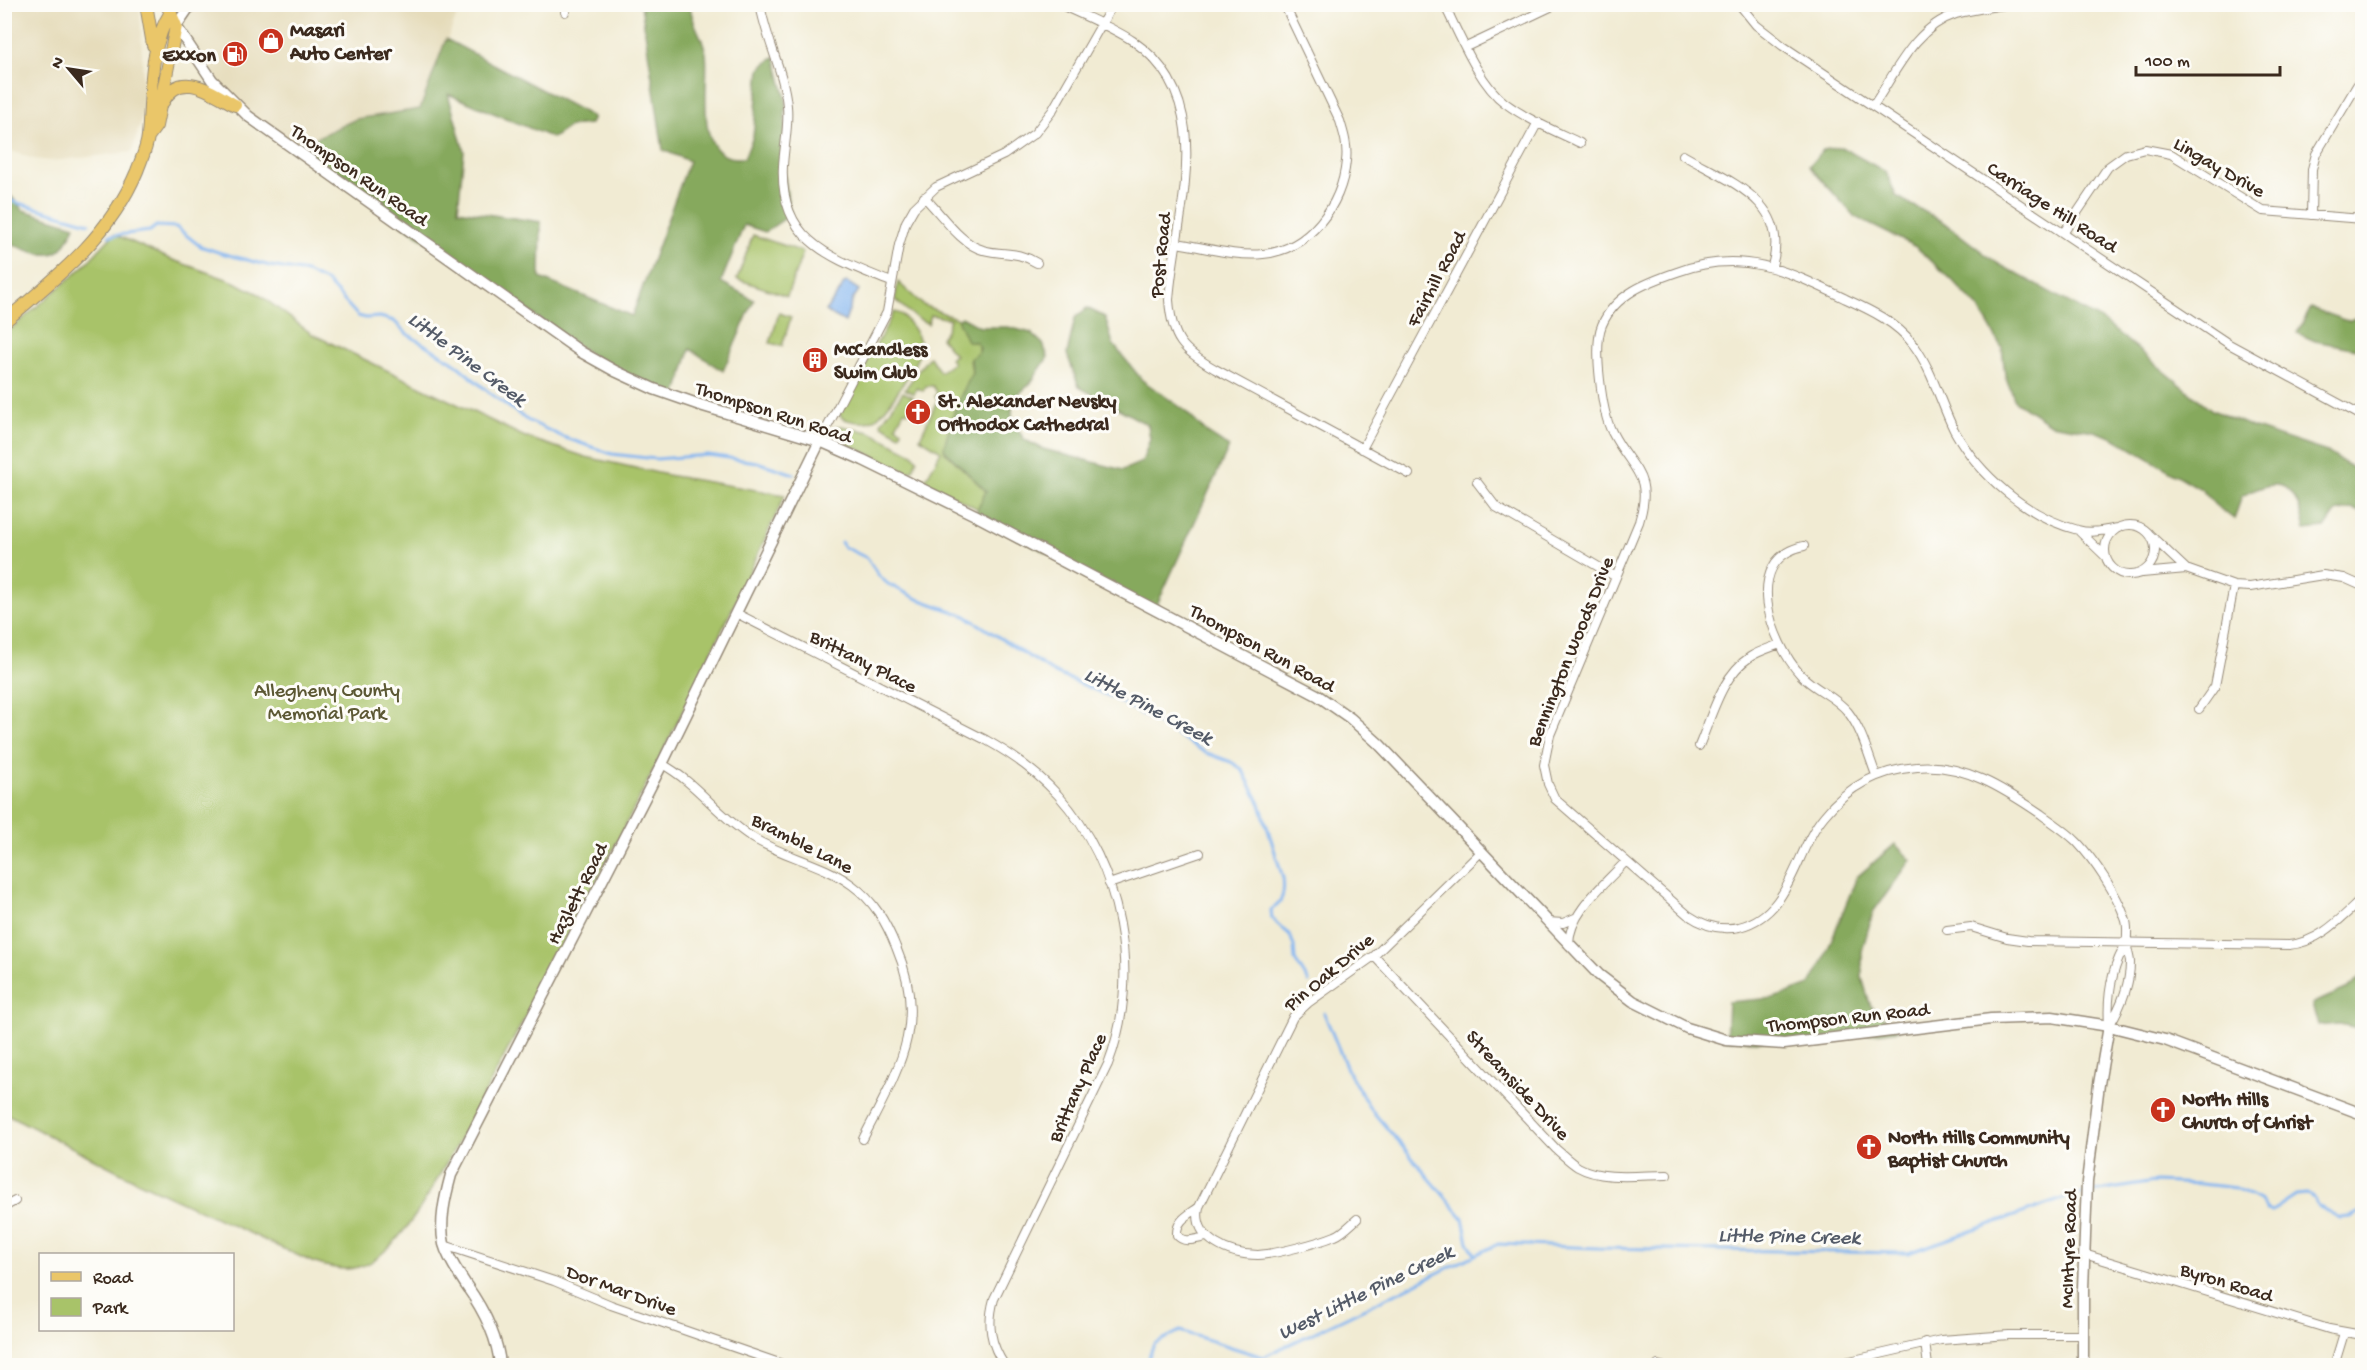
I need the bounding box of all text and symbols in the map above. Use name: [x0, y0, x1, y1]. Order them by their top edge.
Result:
place label: Masari Auto Center: [289, 21, 393, 67]
shop icon: Masari Auto Center: [256, 26, 286, 56]
north arrow: [39, 39, 99, 99]
fuel station icon: Exxon: [220, 39, 250, 69]
scale bar: [2136, 39, 2280, 77]
place label: Exxon: [163, 46, 216, 69]
text: 100 m: [2144, 52, 2190, 73]
text: N: [48, 54, 70, 73]
street label: Thompson Run Road: [284, 120, 433, 234]
street label: Lingay Drive: [2168, 134, 2269, 205]
street label: Carriage Hill Road: [1982, 158, 2123, 261]
street label: Post Road: [1146, 209, 1179, 300]
street label: Fairhill Road: [1403, 226, 1474, 332]
water label: Little Pine Creek: [402, 308, 532, 415]
place label: McCandless Swim Club: [834, 340, 929, 386]
building icon: McCandless Swim Club: [800, 345, 830, 375]
street label: Thompson Run Road: [691, 378, 856, 451]
place label: St. Alexander Nevsky Orthodox Cathedral: [938, 392, 1116, 438]
church icon: St. Alexander Nevsky Orthodox Cathedral: [903, 397, 933, 427]
street label: Bennington Woods Drive: [1523, 553, 1621, 752]
street label: Thompson Run Road: [1184, 600, 1340, 701]
street label: Brittany Place: [804, 626, 920, 700]
water label: Little Pine Creek: [1079, 664, 1218, 754]
park label: Allegheny County Memorial Park: [254, 681, 400, 727]
street label: Bramble Lane: [746, 809, 857, 881]
street label: Hazlett Road: [544, 838, 616, 949]
street label: Pin Oak Drive: [1280, 929, 1380, 1018]
street label: Thompson Run Road: [1765, 999, 1933, 1040]
street label: Streamside Drive: [1460, 1027, 1574, 1147]
street label: Brittany Place: [1045, 1030, 1114, 1147]
place label: North Hills Church of Christ: [2181, 1090, 2314, 1136]
church icon: North Hills Church of Christ: [2148, 1095, 2178, 1125]
place label: North Hills Community Baptist Church: [1887, 1128, 2070, 1174]
church icon: North Hills Community Baptist Church: [1854, 1132, 1884, 1162]
street label: McIntyre Road: [2057, 1187, 2084, 1309]
water label: Little Pine Creek: [1718, 1225, 1863, 1252]
water label: West Little Pine Creek: [1275, 1240, 1460, 1347]
legend: [39, 1253, 234, 1331]
street label: Byron Road: [2176, 1259, 2277, 1310]
street label: Dor Mar Drive: [561, 1261, 680, 1323]
text: Road: [93, 1269, 134, 1290]
text: Park: [92, 1299, 129, 1320]

